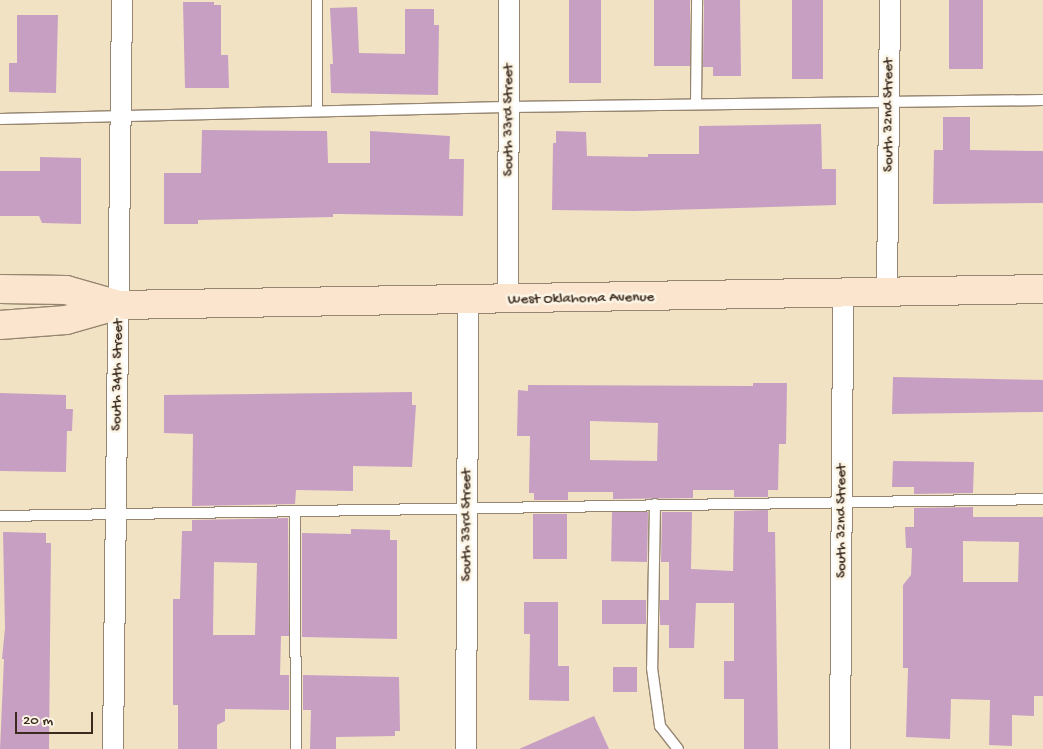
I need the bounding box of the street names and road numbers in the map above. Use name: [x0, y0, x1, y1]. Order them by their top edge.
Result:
street label: South 32nd Street: [880, 58, 898, 172]
street label: South 33rd Street: [500, 64, 518, 176]
street label: West Oklahoma Avenue: [508, 289, 654, 309]
street label: South 34th Street: [108, 319, 128, 431]
street label: South 32nd Street: [833, 464, 851, 578]
street label: South 33rd Street: [458, 469, 476, 581]

